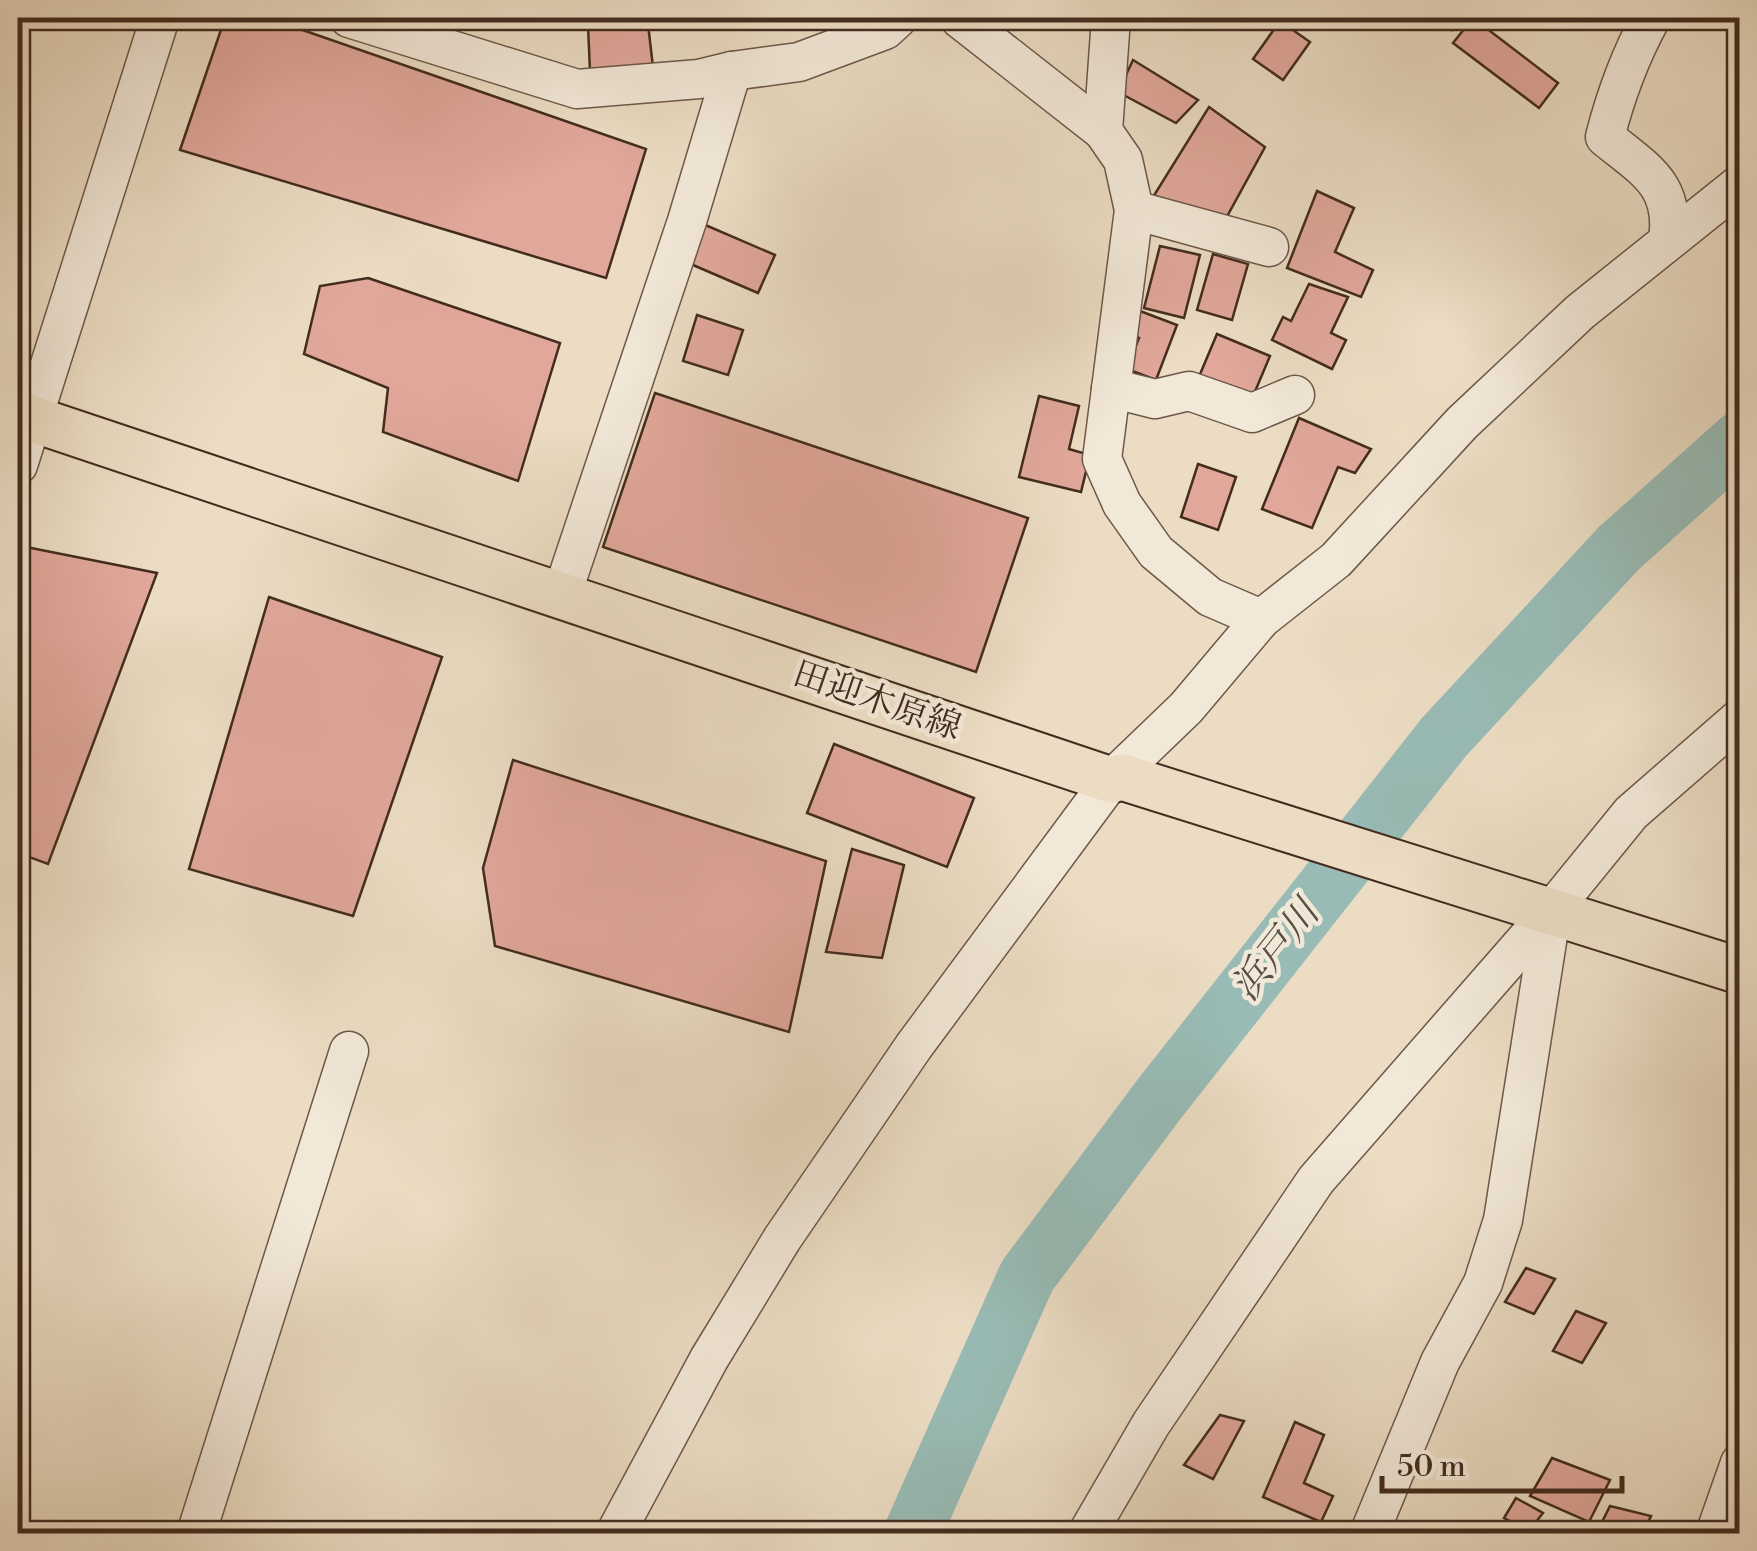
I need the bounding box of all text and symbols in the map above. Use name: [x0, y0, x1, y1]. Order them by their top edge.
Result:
street label: 田迎木原線: [787, 652, 967, 750]
water label: 浜戸川: [1222, 888, 1332, 1010]
scale bar: [1382, 1431, 1622, 1493]
text: 50 m: [1397, 1448, 1466, 1486]

